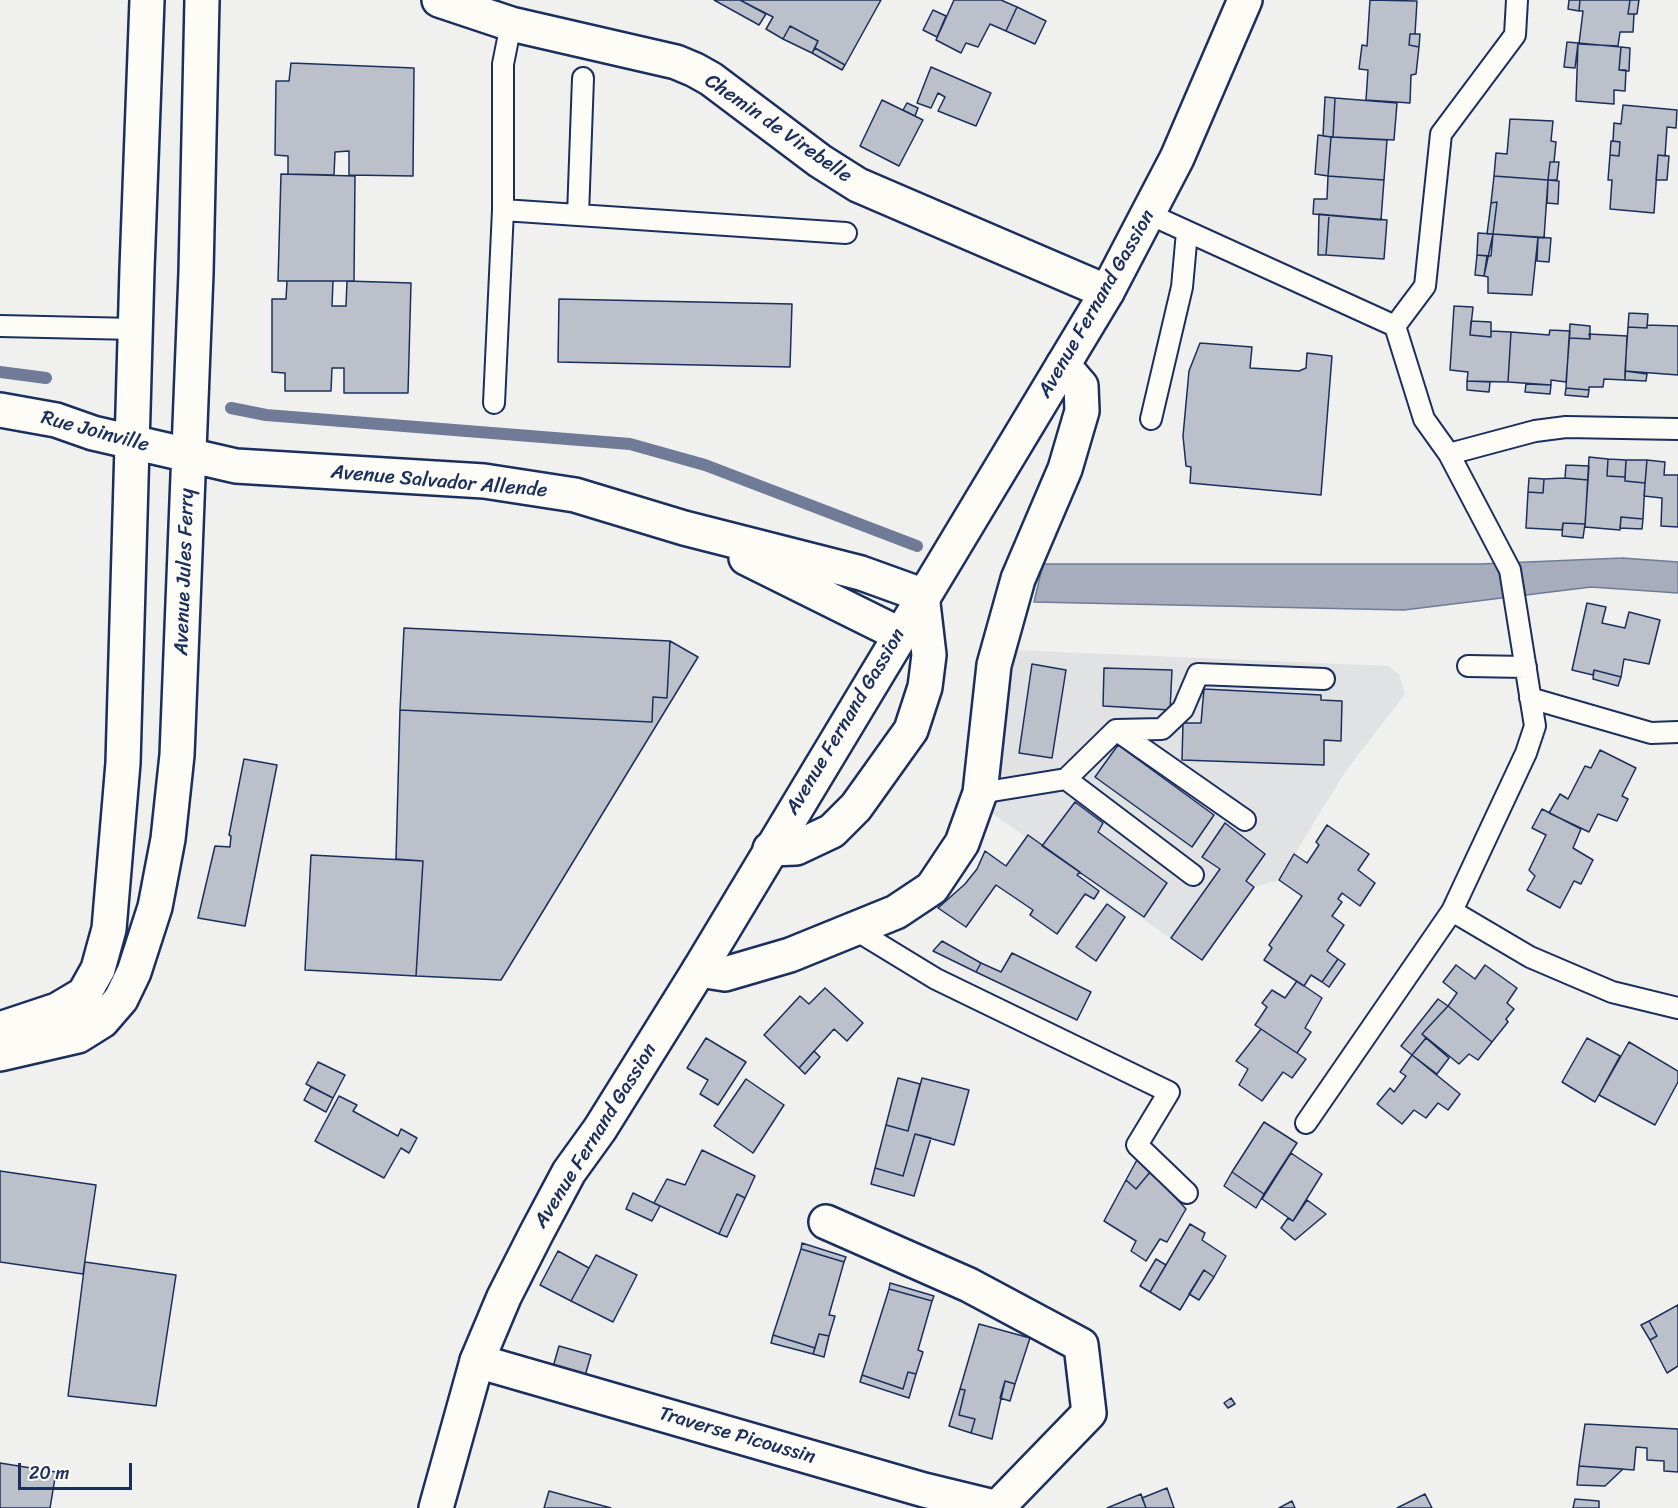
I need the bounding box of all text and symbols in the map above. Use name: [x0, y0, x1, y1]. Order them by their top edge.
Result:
street label: Chemin de Virebelle: [700, 69, 856, 189]
street label: Avenue Fernand Gassion: [1033, 206, 1161, 402]
street label: Rue Joinville: [38, 406, 152, 458]
street label: Avenue Salvador Allende: [330, 461, 548, 503]
street label: Avenue Jules Ferry: [170, 488, 200, 656]
street label: Avenue Fernand Gassion: [781, 625, 911, 819]
street label: Avenue Fernand Gassion: [529, 1039, 663, 1233]
street label: Traverse Picoussin: [656, 1402, 818, 1470]
scale bar: [21, 1451, 135, 1489]
text: 20 m: [29, 1457, 69, 1489]

